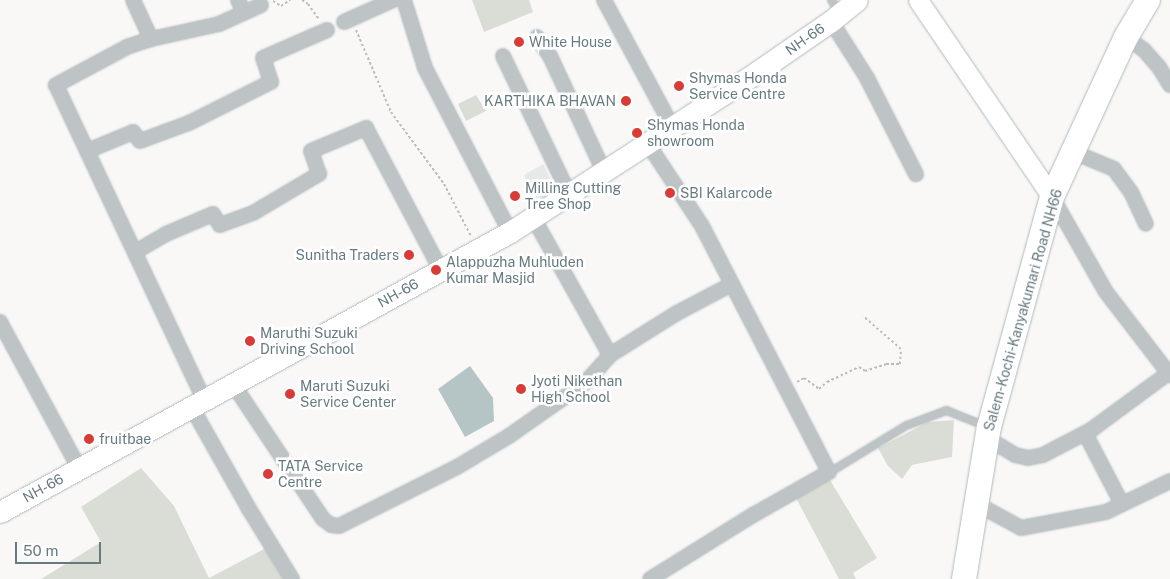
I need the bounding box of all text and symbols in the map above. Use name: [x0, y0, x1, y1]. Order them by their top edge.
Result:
street label: NH-66: [782, 20, 828, 58]
place label: White House: [529, 34, 612, 50]
marker: White House: [513, 36, 525, 48]
place label: Shymas Honda Service Centre: [689, 70, 787, 102]
marker: Shymas Honda Service Centre: [673, 80, 685, 92]
place label: KARTHIKA BHAVAN: [484, 93, 616, 109]
marker: KARTHIKA BHAVAN: [620, 95, 632, 107]
place label: Shymas Honda showroom: [647, 117, 745, 150]
marker: Shymas Honda showroom: [631, 127, 643, 139]
place label: Milling Cutting Tree Shop: [525, 180, 621, 212]
place label: SBI Kalarcode: [680, 185, 772, 201]
marker: SBI Kalarcode: [664, 187, 676, 199]
street label: Salem-Kochi-Kanyakumari Road NH66: [980, 187, 1066, 433]
marker: Milling Cutting Tree Shop: [509, 190, 521, 202]
place label: Sunitha Traders: [296, 247, 399, 263]
marker: Sunitha Traders: [403, 249, 415, 261]
place label: Alappuzha Muhluden Kumar Masjid: [446, 254, 584, 286]
marker: Alappuzha Muhluden Kumar Masjid: [430, 264, 442, 276]
street label: NH-66: [375, 275, 421, 311]
place label: Maruthi Suzuki Driving School: [260, 325, 358, 358]
marker: Maruthi Suzuki Driving School: [244, 335, 256, 347]
place label: Jyoti Nikethan High School: [531, 373, 622, 406]
place label: Maruti Suzuki Service Center: [300, 378, 396, 411]
marker: Jyoti Nikethan High School: [515, 383, 527, 395]
marker: Maruti Suzuki Service Center: [284, 388, 296, 400]
place label: fruitbae: [99, 431, 151, 447]
marker: fruitbae: [83, 433, 95, 445]
place label: TATA Service Centre: [278, 458, 363, 491]
marker: TATA Service Centre: [262, 468, 274, 480]
street label: NH-66: [20, 470, 66, 506]
scale bar: [18, 532, 104, 564]
text: 50 m: [23, 542, 58, 559]

